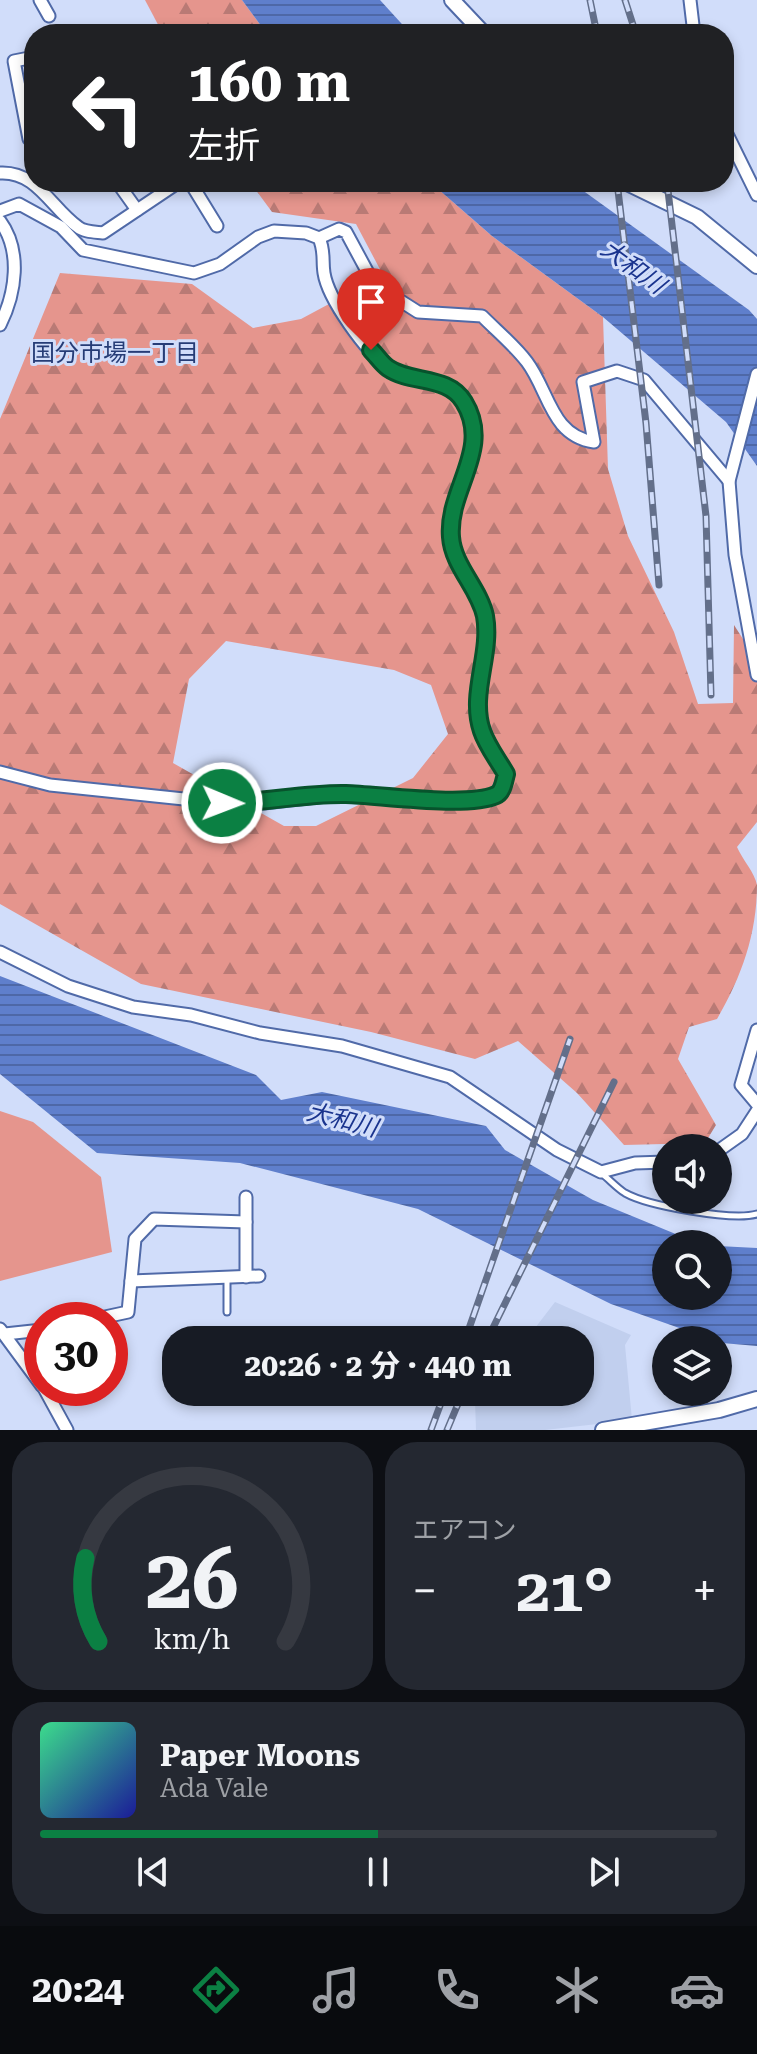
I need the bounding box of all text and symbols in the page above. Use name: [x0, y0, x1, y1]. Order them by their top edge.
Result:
text: 160 m: [188, 49, 350, 115]
icon: left: [56, 56, 160, 160]
text: 左折: [188, 125, 260, 167]
water label: 大和川: [596, 235, 673, 301]
pin: [337, 268, 405, 350]
icon: arrive: [349, 280, 393, 324]
district label: 国分市場一丁目: [31, 339, 199, 367]
position arrow: [180, 761, 264, 845]
water label: 大和川: [304, 1098, 383, 1143]
map controls: [652, 1134, 732, 1406]
button: sound: [652, 1134, 732, 1214]
button: search: [652, 1230, 732, 1310]
speed limit sign: 30: [24, 1302, 128, 1406]
button: layers: [652, 1326, 732, 1406]
text: 20:26 · 2 分 · 440 m: [245, 1348, 511, 1383]
text: エアコン: [413, 1515, 517, 1545]
text: 26: [146, 1531, 239, 1628]
text: 21°: [516, 1555, 613, 1626]
text: −: [413, 1565, 437, 1617]
text: +: [692, 1565, 717, 1617]
text: km/h: [154, 1622, 231, 1656]
text: Paper Moons: [160, 1738, 360, 1773]
text: Ada Vale: [160, 1773, 268, 1803]
icon: previous: [131, 1850, 175, 1894]
icon: pause: [356, 1850, 400, 1894]
icon: next: [582, 1850, 626, 1894]
icon: directions: [188, 1962, 244, 2018]
icon: music: [308, 1962, 364, 2018]
icon: phone: [429, 1962, 485, 2018]
icon: climate: [549, 1962, 605, 2018]
icon: car: [669, 1962, 725, 2018]
text: 20:24: [32, 1969, 124, 2011]

